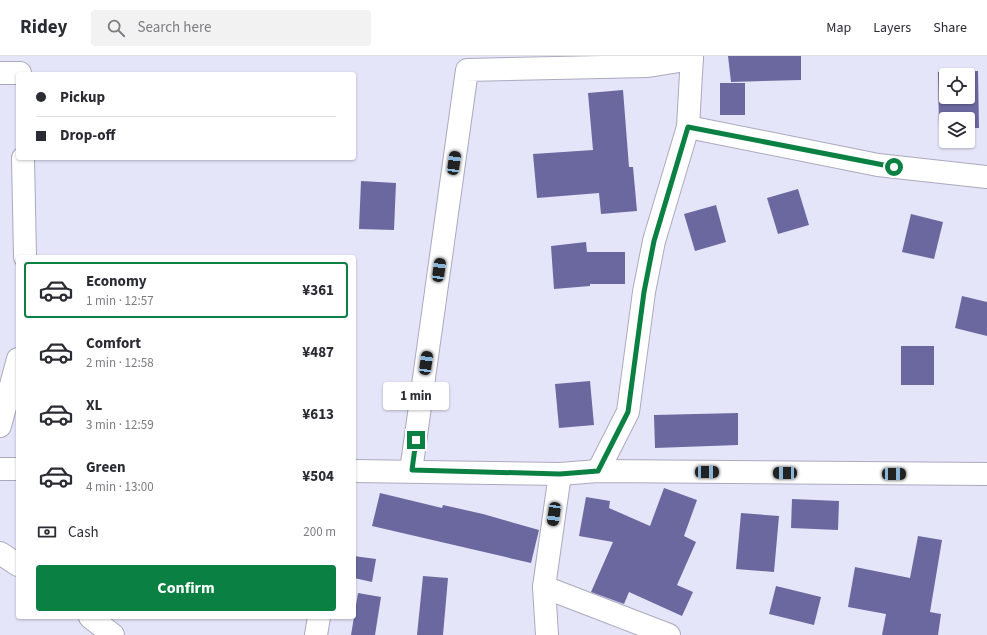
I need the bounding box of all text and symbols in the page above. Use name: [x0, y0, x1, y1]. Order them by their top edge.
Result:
search box: [91, 10, 371, 46]
text: Ridey: [20, 14, 67, 41]
icon: search: [105, 17, 127, 39]
text: Search here: [137, 17, 211, 38]
text: Map: [826, 18, 851, 38]
text: Layers: [873, 18, 911, 38]
text: Share: [933, 18, 967, 38]
map controls: [939, 68, 975, 148]
button: locate: [939, 68, 975, 104]
text: Pickup: [60, 87, 105, 108]
button: layers: [939, 112, 975, 148]
text: Drop-off: [60, 125, 115, 146]
car: [446, 150, 462, 176]
route start: [885, 158, 903, 176]
car: [431, 257, 447, 283]
text: Economy: [86, 271, 147, 292]
icon: car: [38, 272, 74, 308]
text: ¥361: [302, 280, 334, 301]
text: 1 min · 12:57: [86, 292, 154, 310]
text: Comfort: [86, 333, 141, 354]
icon: car: [38, 334, 74, 370]
text: ¥487: [302, 342, 334, 363]
car: [418, 350, 434, 376]
text: 2 min · 12:58: [86, 354, 154, 372]
callout: 1 min: [383, 382, 449, 410]
text: 1 min: [400, 387, 432, 405]
text: XL: [86, 395, 102, 416]
icon: car: [38, 396, 74, 432]
text: ¥613: [302, 404, 334, 425]
text: 3 min · 12:59: [86, 416, 154, 434]
route end: [407, 431, 425, 449]
text: Green: [86, 457, 126, 478]
icon: car: [38, 458, 74, 494]
text: ¥504: [302, 466, 334, 487]
car: [695, 466, 719, 478]
car: [773, 467, 797, 479]
car: [882, 468, 906, 480]
text: 4 min · 13:00: [86, 478, 154, 496]
car: [546, 501, 562, 527]
icon: cash: [36, 521, 58, 543]
text: Cash: [68, 522, 99, 543]
text: 200 m: [303, 523, 336, 541]
button: Confirm: [36, 565, 336, 611]

